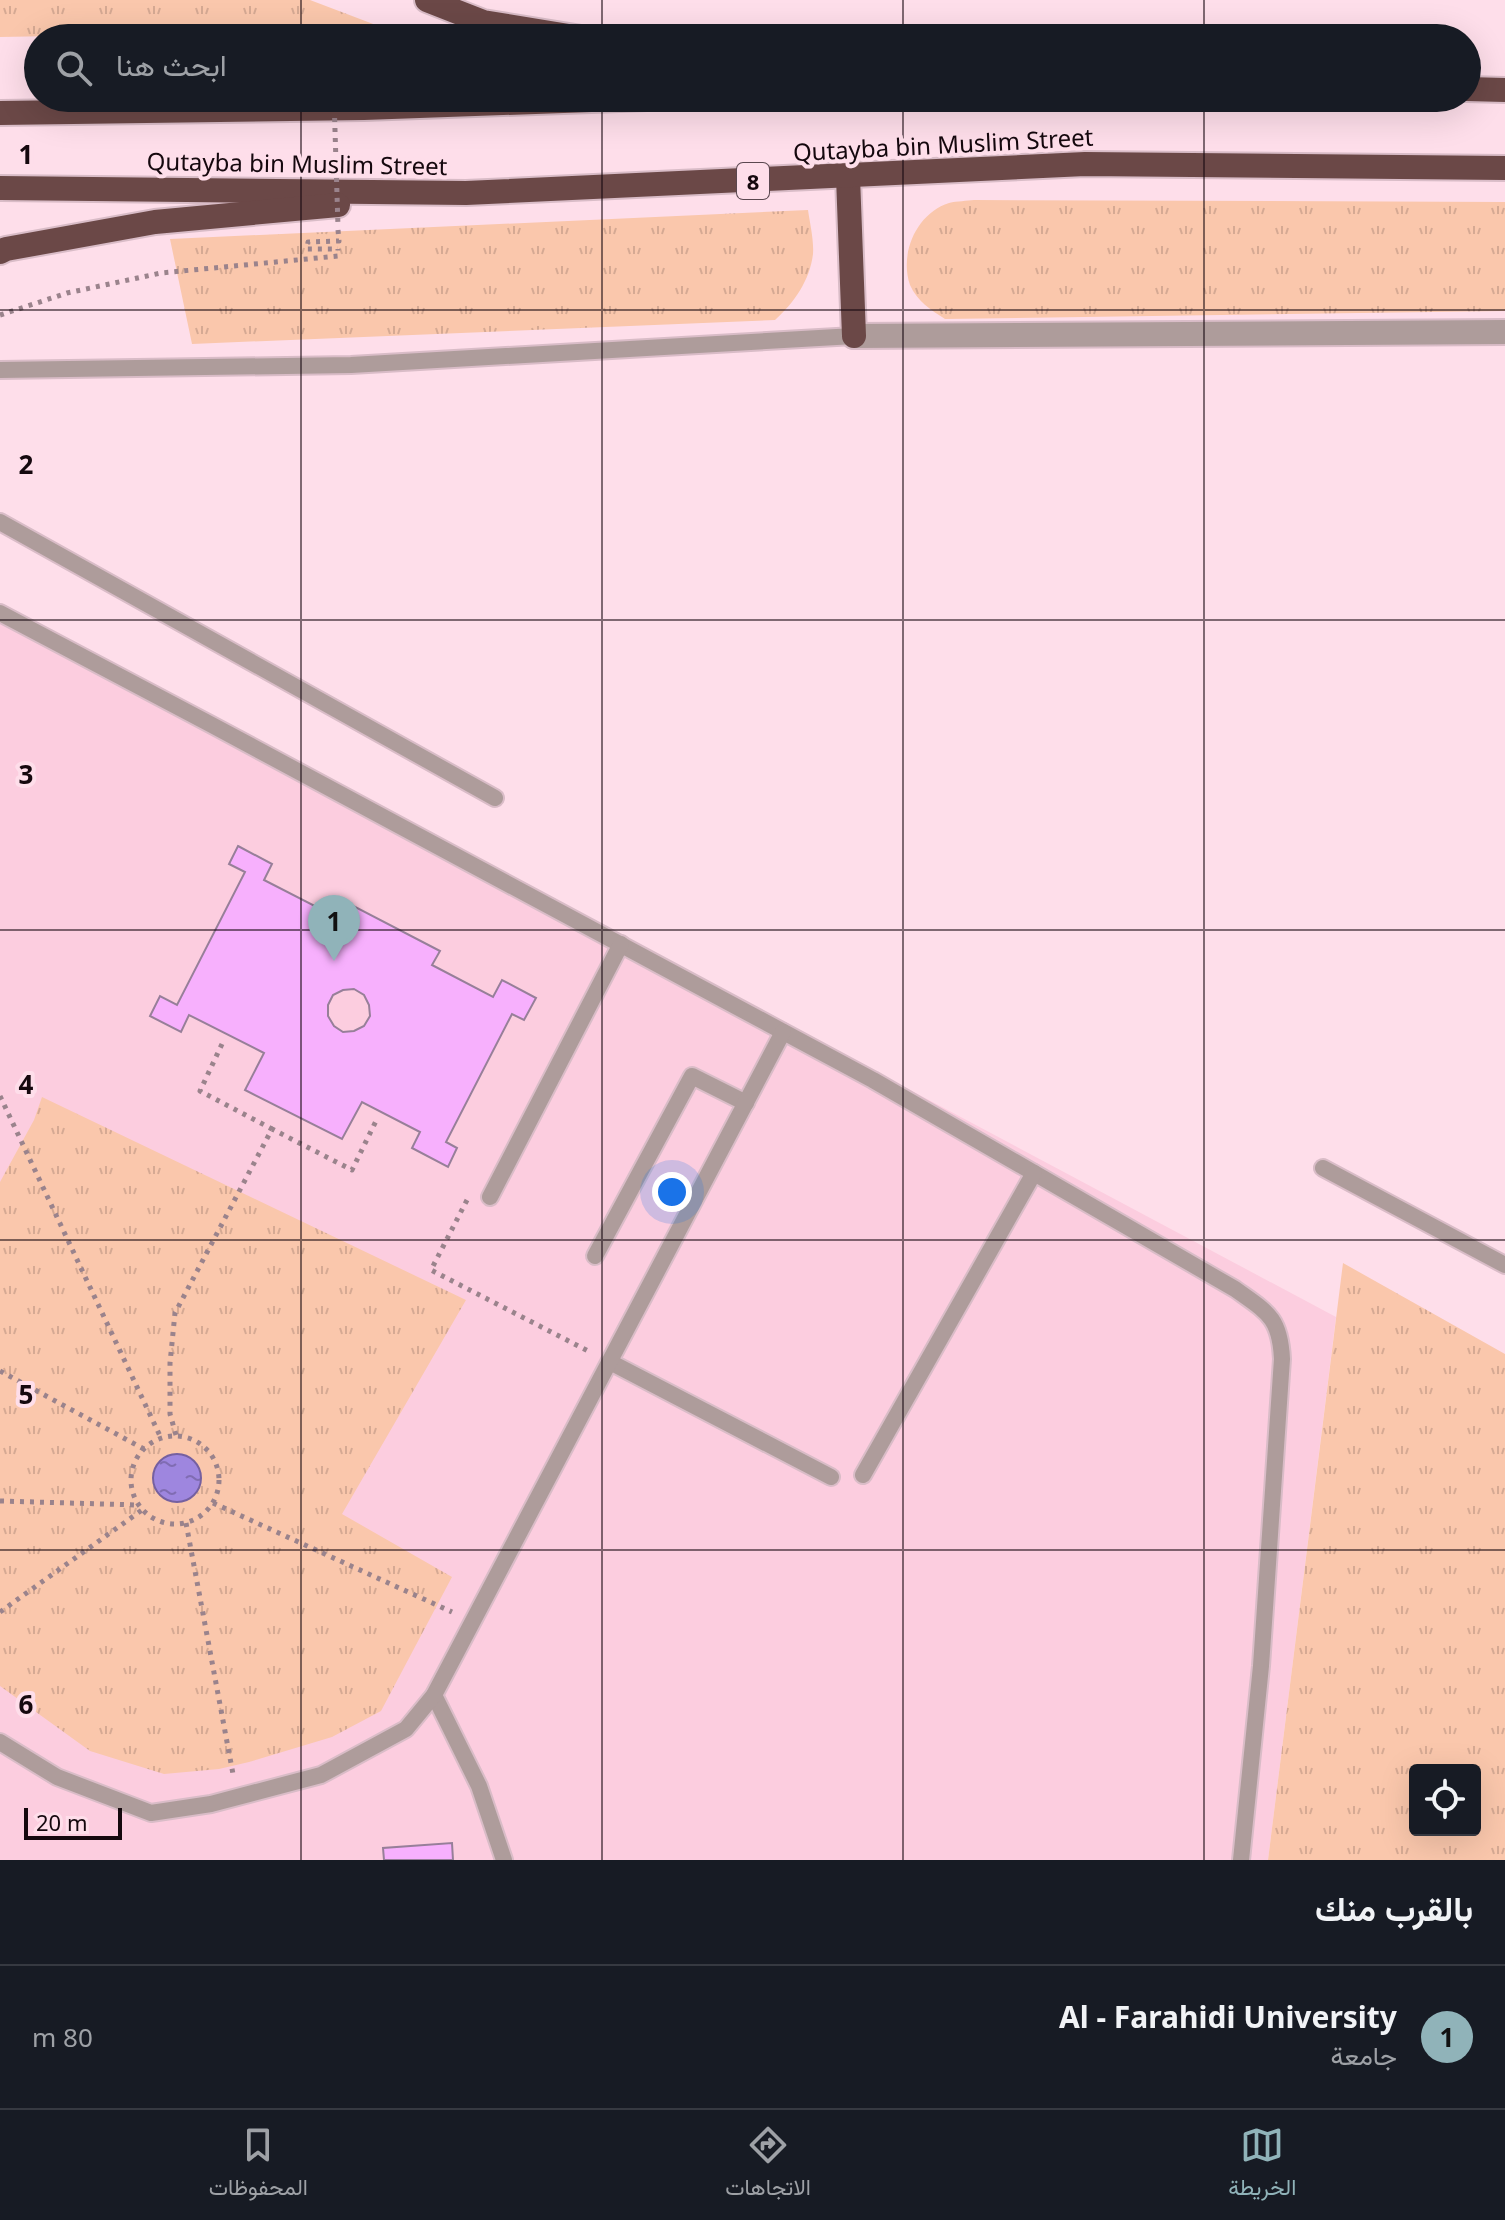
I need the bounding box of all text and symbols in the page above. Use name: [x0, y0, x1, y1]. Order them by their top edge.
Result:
search box: [24, 24, 1481, 112]
text: ابحث هنا: [116, 44, 227, 85]
icon: search: [52, 46, 96, 90]
street label: Qutayba bin Muslim Street: [792, 120, 1094, 168]
text: 1: [19, 136, 33, 172]
street label: Qutayba bin Muslim Street: [146, 144, 448, 182]
road number: 8: [737, 163, 769, 199]
text: 2: [19, 446, 34, 482]
text: 3: [19, 756, 33, 792]
pin: 1: [308, 895, 360, 961]
text: 4: [19, 1066, 34, 1102]
your location: [652, 1172, 692, 1212]
text: 5: [19, 1376, 33, 1412]
text: 6: [19, 1686, 34, 1722]
map controls: [1409, 1764, 1481, 1836]
button: locate: [1409, 1764, 1481, 1836]
scale bar: [24, 1804, 122, 1840]
text: 20 m: [36, 1807, 87, 1837]
text: بالقرب منك: [1315, 1885, 1473, 1931]
text: Al - Farahidi University: [1059, 1996, 1397, 2037]
text: 80 m: [32, 2019, 93, 2055]
text: 1: [1440, 2019, 1454, 2055]
text: جامعة: [1331, 2037, 1397, 2073]
tab: المحفوظات: [209, 2123, 308, 2207]
tab: الاتجاهات: [725, 2123, 811, 2207]
tab: الخريطة: [1228, 2123, 1296, 2207]

